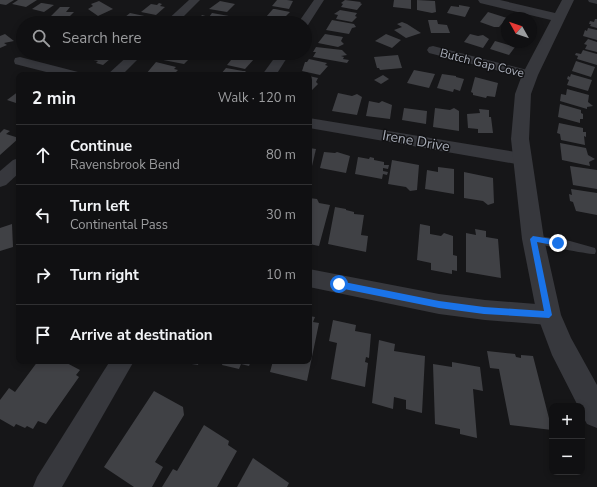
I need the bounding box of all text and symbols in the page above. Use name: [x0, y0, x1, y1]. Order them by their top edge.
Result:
north arrow: [501, 12, 537, 48]
search box: [16, 16, 312, 60]
icon: search: [30, 27, 52, 49]
text: Search here: [62, 28, 142, 48]
street label: Butch Gap Cove: [438, 45, 526, 81]
text: 2 min: [32, 87, 76, 110]
text: Walk · 120 m: [218, 89, 296, 107]
street label: Irene Drive: [381, 126, 451, 156]
text: Continue: [70, 136, 132, 156]
icon: ahead: [32, 144, 54, 166]
text: 80 m: [266, 146, 296, 164]
text: Ravensbrook Bend: [70, 156, 180, 174]
text: Turn left: [70, 196, 129, 216]
icon: left: [32, 204, 54, 226]
text: 30 m: [266, 206, 296, 224]
text: Continental Pass: [70, 216, 168, 234]
route end: [549, 234, 567, 252]
icon: right: [32, 264, 54, 286]
text: Turn right: [70, 265, 139, 285]
text: 10 m: [266, 266, 296, 284]
route start: [330, 275, 348, 293]
icon: arrive: [32, 324, 54, 346]
text: Arrive at destination: [70, 325, 213, 345]
map controls: [549, 403, 585, 475]
button: +: [549, 403, 585, 439]
button: −: [549, 439, 585, 475]

